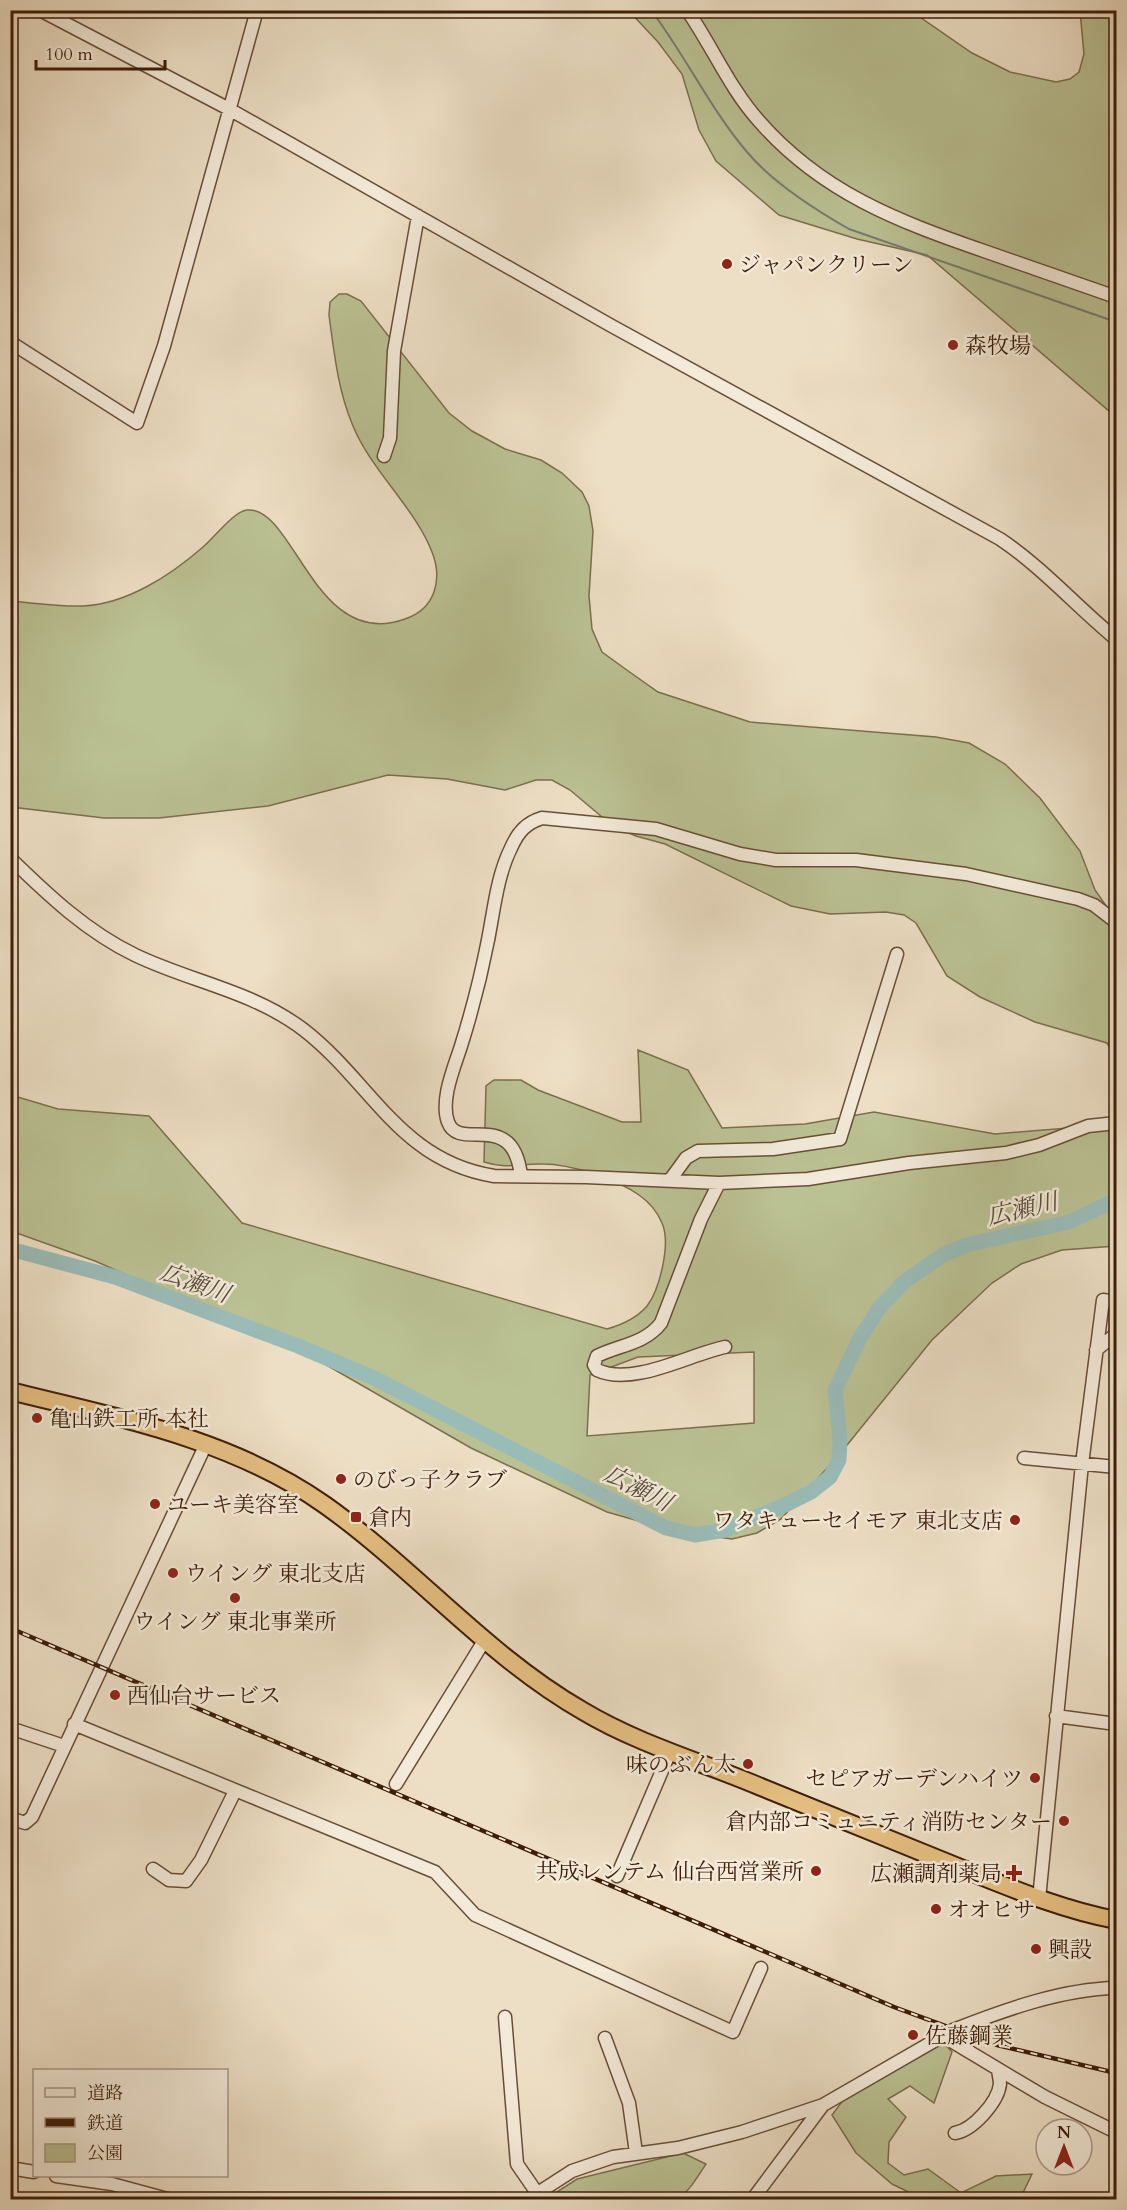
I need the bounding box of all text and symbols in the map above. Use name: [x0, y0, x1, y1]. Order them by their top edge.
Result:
scale bar: [36, 33, 165, 71]
text: 100 m: [45, 42, 93, 67]
place label: ジャパンクリーン: [739, 250, 914, 280]
marker: ジャパンクリーン: [720, 257, 734, 271]
place label: 森牧場: [965, 331, 1031, 361]
marker: 森牧場: [946, 338, 960, 352]
water label: 広瀬川: [983, 1185, 1064, 1234]
water label: 広瀬川: [155, 1256, 237, 1312]
place label: 亀山鉄工所 本社: [49, 1404, 209, 1434]
marker: 亀山鉄工所 本社: [30, 1411, 44, 1425]
water label: 広瀬川: [598, 1457, 680, 1521]
place label: のびっ子クラブ: [353, 1465, 507, 1495]
marker: のびっ子クラブ: [334, 1472, 348, 1486]
place label: ユーキ美容室: [167, 1490, 299, 1520]
marker: ユーキ美容室: [148, 1497, 162, 1511]
place label: 倉内: [368, 1503, 412, 1533]
place label: ワタキューセイモア 東北支店: [712, 1506, 1003, 1536]
marker: 倉内: [349, 1510, 363, 1524]
marker: ワタキューセイモア 東北支店: [1008, 1513, 1022, 1527]
place label: ウイング 東北支店: [185, 1559, 366, 1589]
marker: ウイング 東北支店: [166, 1566, 180, 1580]
marker: ウイング 東北事業所: [228, 1591, 242, 1605]
place label: ウイング 東北事業所: [134, 1607, 336, 1637]
place label: 西仙台サービス: [127, 1681, 281, 1711]
marker: 西仙台サービス: [108, 1688, 122, 1702]
place label: 味のぶん太: [626, 1750, 736, 1780]
marker: 味のぶん太: [741, 1757, 755, 1771]
place label: セピアガーデンハイツ: [805, 1764, 1023, 1794]
marker: セピアガーデンハイツ: [1028, 1771, 1042, 1785]
place label: 倉内部コミュニティ消防センター: [725, 1807, 1052, 1837]
marker: 倉内部コミュニティ消防センター: [1057, 1814, 1071, 1828]
place label: 共成レンテム 仙台西営業所: [536, 1857, 804, 1887]
place label: 広瀬調剤薬局: [870, 1859, 1002, 1889]
marker: 共成レンテム 仙台西営業所: [809, 1864, 823, 1878]
marker: 広瀬調剤薬局: [1007, 1866, 1021, 1880]
place label: オオヒサ: [948, 1895, 1035, 1925]
marker: オオヒサ: [929, 1902, 943, 1916]
place label: 興設: [1048, 1935, 1092, 1965]
marker: 興設: [1029, 1942, 1043, 1956]
place label: 佐藤鋼業: [925, 2021, 1013, 2051]
marker: 佐藤鋼業: [906, 2028, 920, 2042]
legend: [33, 2069, 228, 2177]
text: 道路: [87, 2081, 123, 2106]
text: 鉄道: [87, 2111, 123, 2136]
north arrow: [1034, 2117, 1094, 2177]
text: N: [1057, 2122, 1071, 2144]
text: 公園: [87, 2141, 123, 2166]

